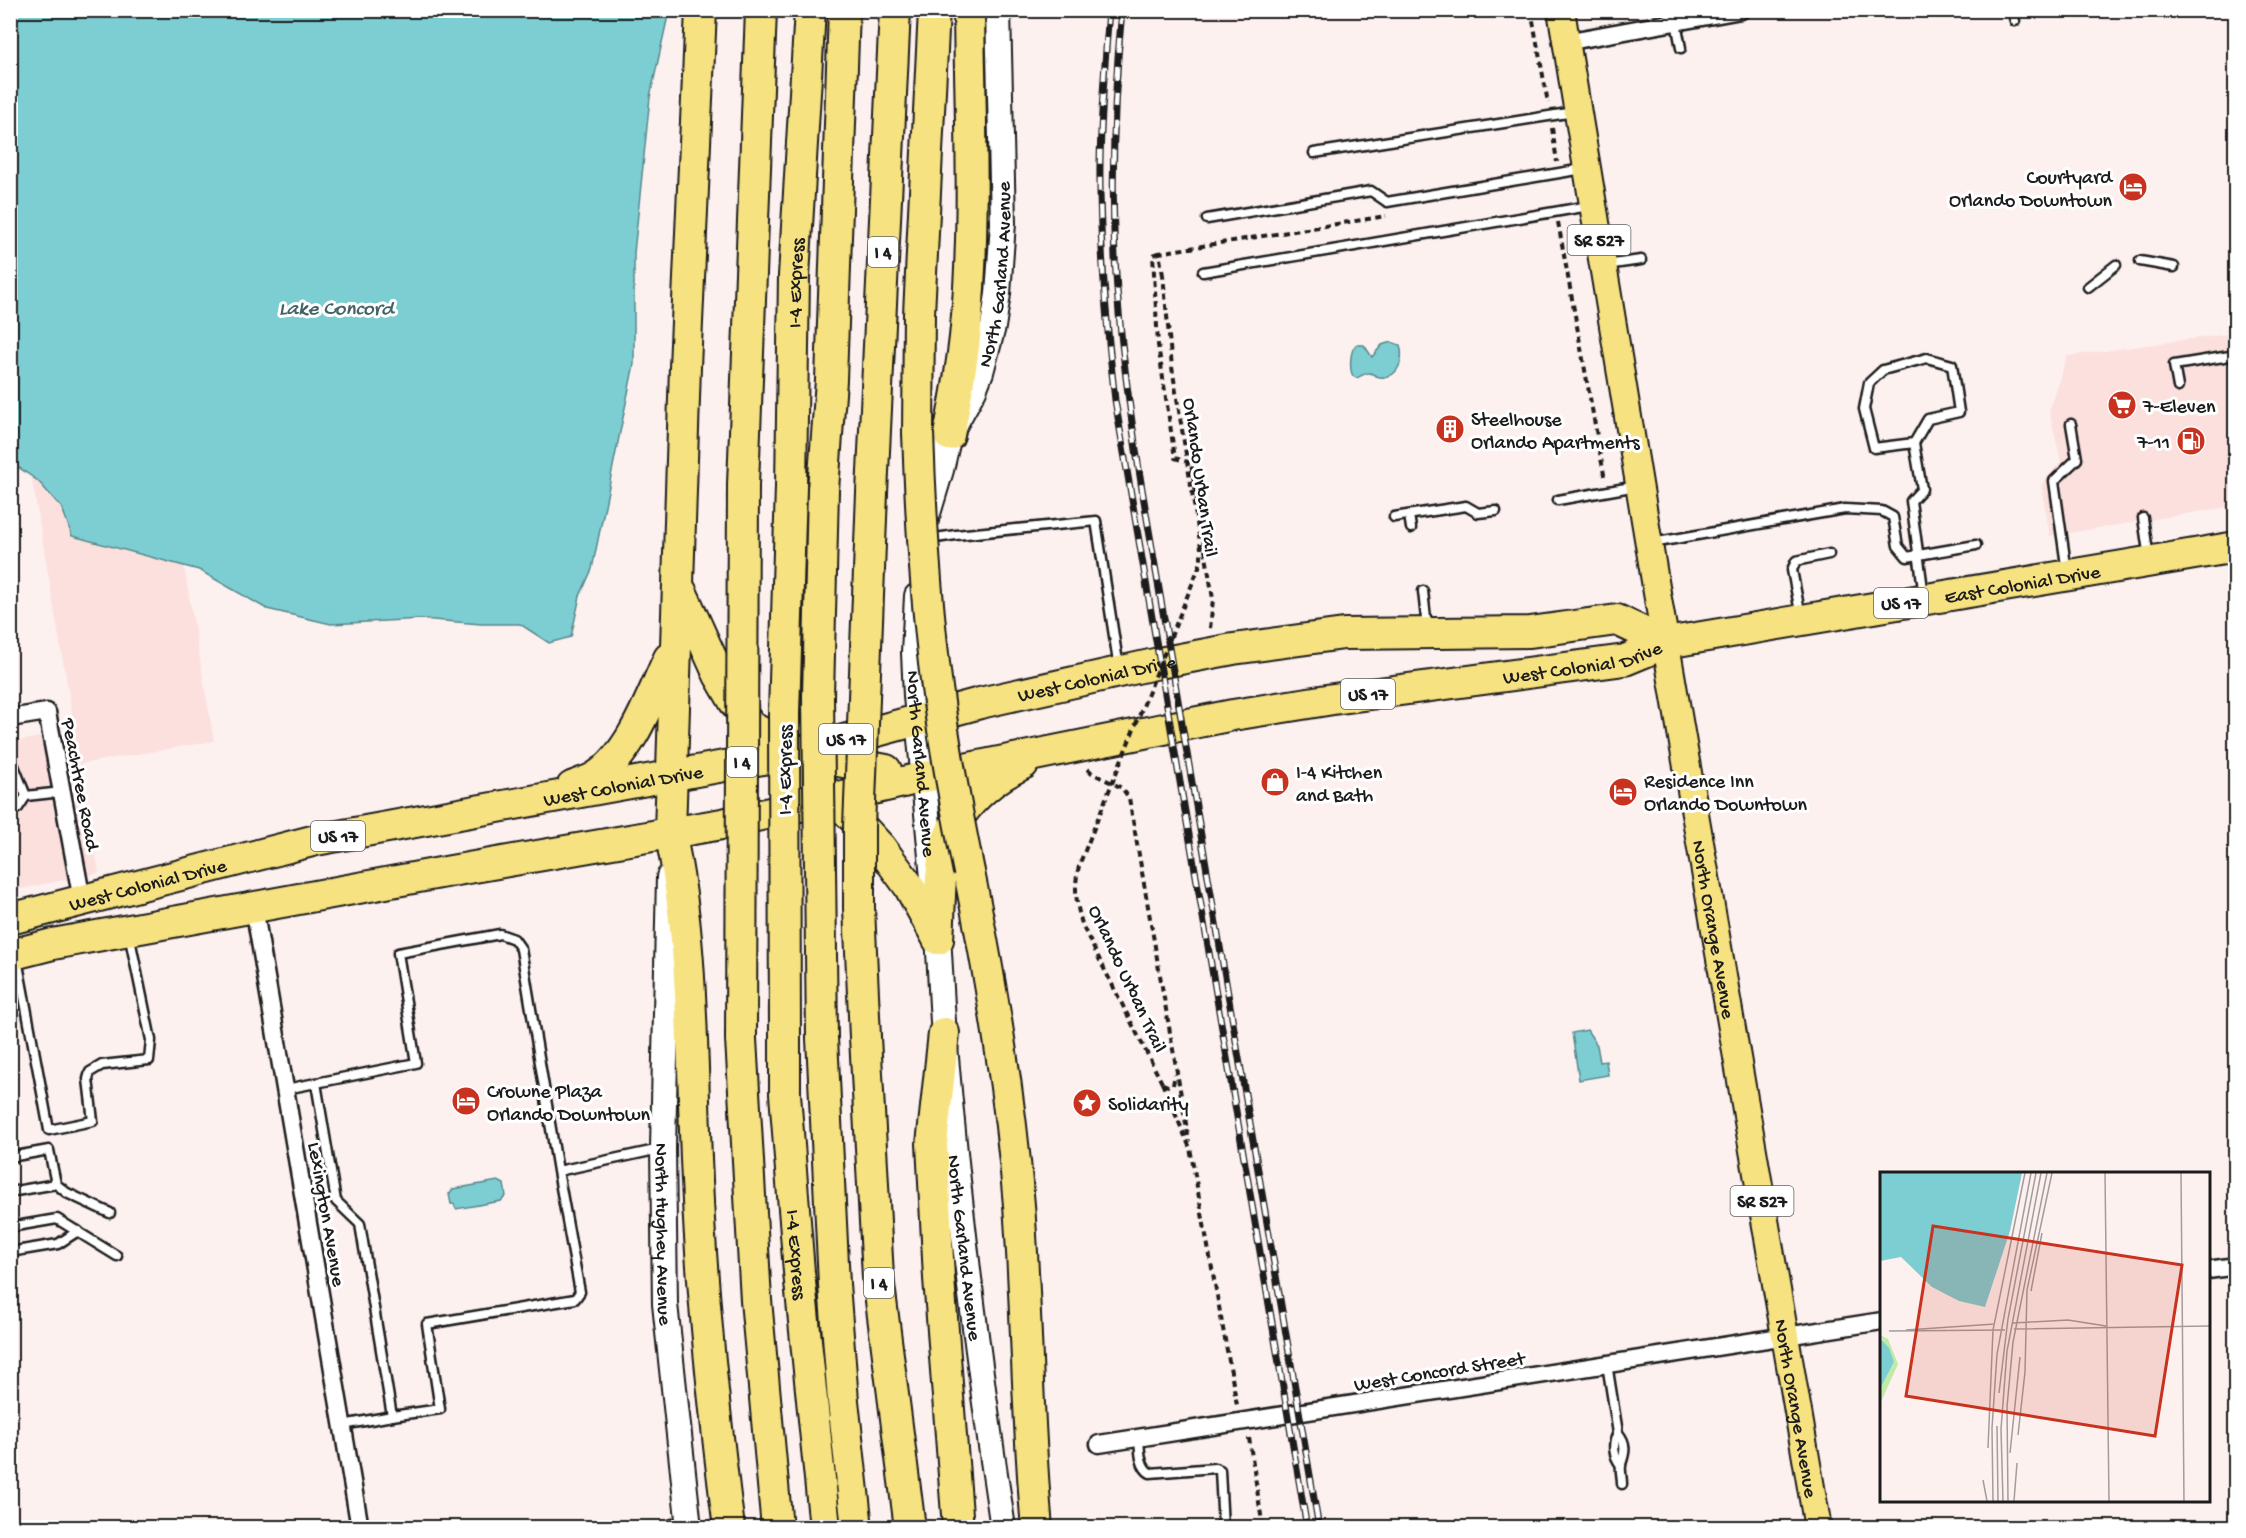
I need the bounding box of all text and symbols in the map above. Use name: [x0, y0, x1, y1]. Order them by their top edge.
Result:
place label: Courtyard Orlando Downtown: [1949, 168, 2114, 214]
hotel icon: Courtyard Orlando Downtown: [2117, 171, 2149, 203]
street label: North Garland Avenue: [975, 181, 1018, 370]
road number: SR 527: [1568, 225, 1630, 255]
street label: I-4 Express: [785, 237, 811, 328]
road number: I 4: [868, 237, 898, 267]
water label: Lake Concord: [279, 298, 396, 323]
supermarket icon: 7-Eleven: [2106, 389, 2138, 421]
street label: Orlando Urban Trail: [1176, 397, 1221, 558]
place label: 7-Eleven: [2142, 397, 2216, 420]
place label: Steelhouse Orlando Apartments: [1471, 410, 1640, 456]
building icon: Steelhouse Orlando Apartments: [1434, 413, 1466, 445]
fuel station icon: 7-11: [2175, 425, 2207, 457]
place label: 7-11: [2136, 433, 2170, 456]
street label: East Colonial Drive: [1943, 562, 2103, 611]
road number: US 17: [1874, 588, 1928, 618]
street label: West Colonial Drive: [1502, 638, 1667, 691]
street label: West Colonial Drive: [1016, 652, 1179, 709]
street label: North Garland Avenue: [900, 670, 939, 859]
road number: US 17: [1341, 679, 1395, 709]
street label: Peachtree Road: [54, 716, 103, 855]
street label: I-4 Express: [776, 724, 799, 815]
road number: US 17: [819, 724, 873, 754]
road number: I 4: [727, 747, 757, 777]
street label: West Colonial Drive: [542, 762, 706, 814]
place label: I-4 Kitchen and Bath: [1296, 763, 1383, 809]
shop icon: I-4 Kitchen and Bath: [1259, 766, 1291, 798]
place label: Residence Inn Orlando Downtown: [1644, 772, 1807, 818]
hotel icon: Residence Inn Orlando Downtown: [1607, 776, 1639, 808]
road number: US 17: [311, 821, 365, 851]
street label: North Orange Avenue: [1685, 839, 1738, 1021]
street label: West Colonial Drive: [67, 855, 230, 918]
street label: Orlando Urban Trail: [1082, 902, 1170, 1057]
place label: Crowne Plaza Orlando Downtown: [487, 1082, 650, 1128]
hotel icon: Crowne Plaza Orlando Downtown: [450, 1085, 482, 1117]
place icon: Solidarity: [1071, 1087, 1103, 1119]
place label: Solidarity: [1108, 1095, 1189, 1118]
street label: Lexington Avenue: [301, 1141, 349, 1289]
street label: North Hughey Avenue: [648, 1143, 675, 1327]
street label: North Garland Avenue: [940, 1154, 985, 1343]
inset map: [1880, 1172, 2210, 1502]
road number: SR 527: [1730, 1186, 1794, 1216]
street label: I-4 Express: [779, 1209, 810, 1302]
road number: I 4: [864, 1268, 894, 1298]
street label: North Orange Avenue: [1767, 1318, 1821, 1500]
street label: West Concord Street: [1353, 1348, 1528, 1398]

